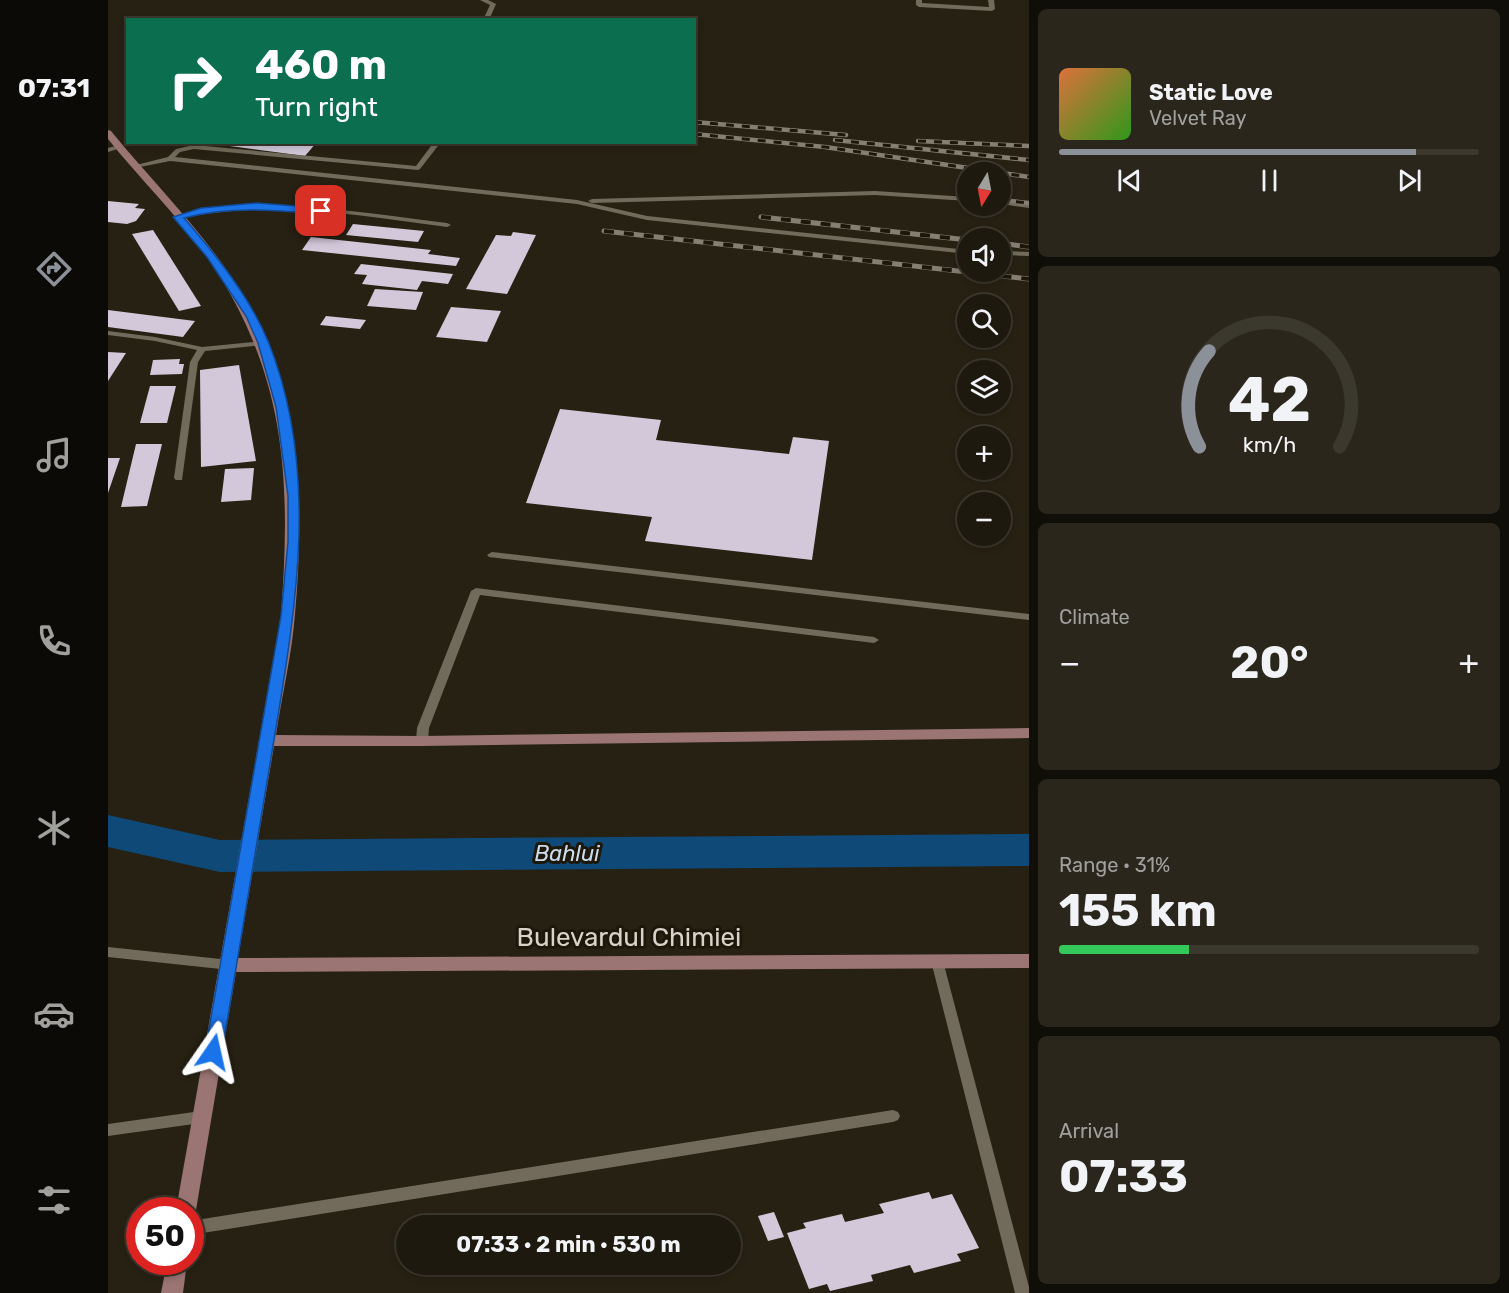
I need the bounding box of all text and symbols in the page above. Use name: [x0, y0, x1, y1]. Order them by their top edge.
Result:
text: 460 m: [255, 40, 387, 90]
icon: right: [156, 42, 234, 120]
text: 07:31: [18, 72, 90, 104]
text: Static Love: [1149, 79, 1273, 106]
text: Turn right: [255, 91, 378, 123]
text: Velvet Ray: [1149, 106, 1247, 130]
north arrow: [957, 162, 1011, 216]
map controls: [957, 162, 1011, 546]
icon: previous: [1113, 164, 1146, 197]
icon: pause: [1253, 164, 1286, 197]
icon: next: [1393, 164, 1426, 197]
pin: [295, 185, 346, 236]
icon: arrive: [304, 194, 337, 227]
button: sound: [957, 228, 1011, 282]
icon: directions: [33, 248, 75, 290]
button: search: [957, 294, 1011, 348]
button: layers: [957, 360, 1011, 414]
text: 42: [1227, 363, 1311, 437]
button: +: [957, 426, 1011, 480]
text: km/h: [1242, 432, 1296, 457]
icon: music: [33, 434, 75, 476]
button: −: [957, 492, 1011, 546]
text: Climate: [1059, 605, 1130, 629]
icon: phone: [33, 620, 75, 662]
text: 20°: [1230, 636, 1309, 689]
text: −: [1059, 643, 1080, 682]
text: +: [1458, 643, 1479, 682]
icon: climate: [33, 807, 75, 849]
water label: Bahlui: [534, 840, 600, 867]
text: Range · 31%: [1059, 853, 1170, 877]
text: 155 km: [1059, 884, 1217, 937]
street label: Bulevardul Chimiei: [517, 922, 741, 953]
icon: car: [33, 993, 75, 1035]
position arrow: [181, 1020, 245, 1084]
text: Arrival: [1059, 1119, 1119, 1143]
text: 07:33: [1059, 1150, 1188, 1203]
icon: filters: [33, 1179, 75, 1221]
speed limit sign: 50: [126, 1197, 204, 1275]
text: 07:33 · 2 min · 530 m: [456, 1231, 681, 1258]

